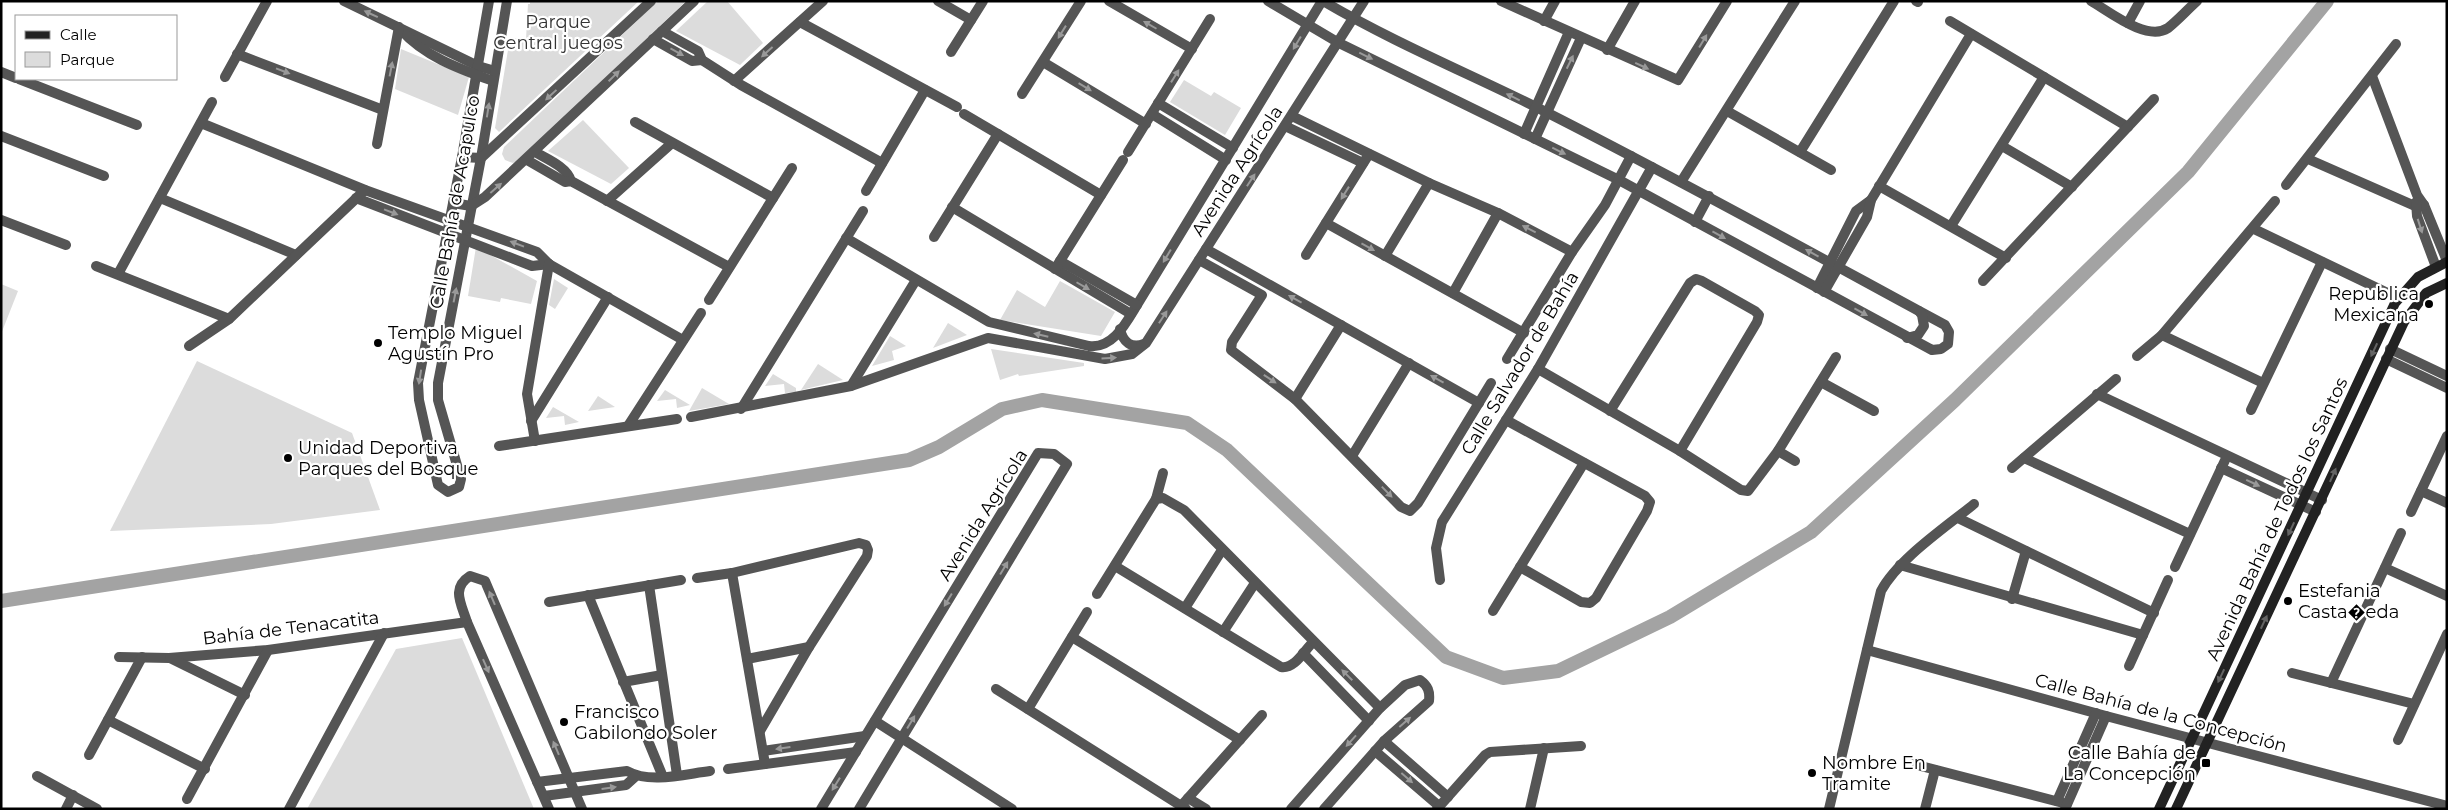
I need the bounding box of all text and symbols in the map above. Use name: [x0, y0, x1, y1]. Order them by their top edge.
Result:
one-way arrow: [364, 10, 378, 18]
park label: Parque Central juegos: [493, 11, 623, 54]
legend: [15, 15, 178, 80]
one-way arrow: [1144, 21, 1157, 30]
text: Calle: [60, 25, 97, 44]
one-way arrow: [1057, 25, 1067, 38]
one-way arrow: [1698, 35, 1707, 48]
one-way arrow: [1292, 36, 1302, 49]
one-way arrow: [760, 46, 773, 57]
one-way arrow: [670, 48, 684, 57]
text: Parque: [60, 50, 115, 69]
one-way arrow: [1359, 52, 1373, 60]
one-way arrow: [1566, 55, 1574, 69]
one-way arrow: [387, 60, 395, 76]
one-way arrow: [1635, 62, 1649, 70]
one-way arrow: [276, 68, 290, 76]
one-way arrow: [608, 70, 620, 82]
one-way arrow: [1170, 70, 1180, 83]
one-way arrow: [1078, 83, 1091, 92]
one-way arrow: [546, 89, 558, 101]
one-way arrow: [1506, 92, 1520, 100]
street label: Calle Bahía de Acapulco: [425, 93, 485, 311]
one-way arrow: [485, 101, 493, 117]
street label: Avenida Agrícola: [1187, 102, 1287, 240]
one-way arrow: [1552, 147, 1566, 155]
one-way arrow: [1246, 174, 1255, 187]
one-way arrow: [489, 182, 502, 193]
one-way arrow: [1340, 186, 1349, 199]
one-way arrow: [384, 208, 399, 216]
one-way arrow: [2417, 219, 2425, 234]
one-way arrow: [1521, 225, 1536, 233]
one-way arrow: [1712, 230, 1725, 239]
one-way arrow: [509, 240, 524, 248]
one-way arrow: [1362, 242, 1375, 251]
one-way arrow: [1805, 249, 1820, 257]
one-way arrow: [1162, 250, 1171, 263]
street label: Calle Salvador de Bahía: [1456, 267, 1584, 459]
one-way arrow: [1076, 281, 1089, 290]
place label: Republica Mexicana: [2328, 283, 2419, 326]
one-way arrow: [451, 286, 459, 302]
one-way arrow: [1289, 295, 1302, 304]
marker: Republica Mexicana: [2423, 298, 2435, 310]
one-way arrow: [1855, 308, 1868, 317]
one-way arrow: [1158, 310, 1167, 324]
place label: Templo Miguel Agustín Pro: [388, 322, 523, 365]
one-way arrow: [1034, 331, 1049, 339]
marker: Templo Miguel Agustín Pro: [372, 337, 384, 349]
one-way arrow: [2369, 343, 2377, 357]
one-way arrow: [1102, 354, 1118, 362]
one-way arrow: [415, 369, 423, 385]
one-way arrow: [1263, 374, 1277, 384]
street label: Avenida Bahía de Todos los Santos: [2202, 374, 2353, 664]
one-way arrow: [1430, 375, 1444, 383]
place label: Unidad Deportiva Parques del Bosque: [298, 437, 479, 480]
street label: Avenida Agrícola: [934, 445, 1032, 585]
marker: Unidad Deportiva Parques del Bosque: [282, 452, 294, 464]
one-way arrow: [2330, 468, 2338, 482]
one-way arrow: [2246, 479, 2260, 487]
one-way arrow: [1380, 486, 1392, 498]
one-way arrow: [2287, 522, 2295, 536]
one-way arrow: [1000, 562, 1009, 575]
place label: Estefania Casta�eda: [2298, 580, 2399, 623]
one-way arrow: [488, 591, 496, 605]
one-way arrow: [944, 594, 953, 607]
marker: Estefania Casta�eda: [2282, 595, 2294, 607]
street label: Bahía de Tenacatita: [201, 606, 381, 650]
one-way arrow: [2260, 615, 2268, 629]
one-way arrow: [483, 659, 491, 673]
street label: Calle Bahía de la Concepción: [2032, 669, 2290, 757]
one-way arrow: [2217, 669, 2225, 683]
one-way arrow: [1341, 670, 1353, 682]
place label: Francisco Gabilondo Soler: [574, 701, 717, 744]
marker: Francisco Gabilondo Soler: [558, 716, 570, 728]
one-way arrow: [907, 716, 916, 729]
one-way arrow: [1398, 716, 1410, 728]
one-way arrow: [1345, 735, 1357, 747]
one-way arrow: [552, 741, 560, 755]
place label: Calle Bahía de La Concepción: [2063, 742, 2196, 785]
one-way arrow: [774, 744, 790, 752]
place label: Nombre En Tramite: [1822, 752, 1926, 795]
marker: Calle Bahía de La Concepción: [2200, 757, 2212, 769]
marker: Nombre En Tramite: [1806, 767, 1818, 779]
one-way arrow: [1401, 773, 1414, 784]
one-way arrow: [832, 777, 841, 790]
one-way arrow: [601, 784, 617, 792]

